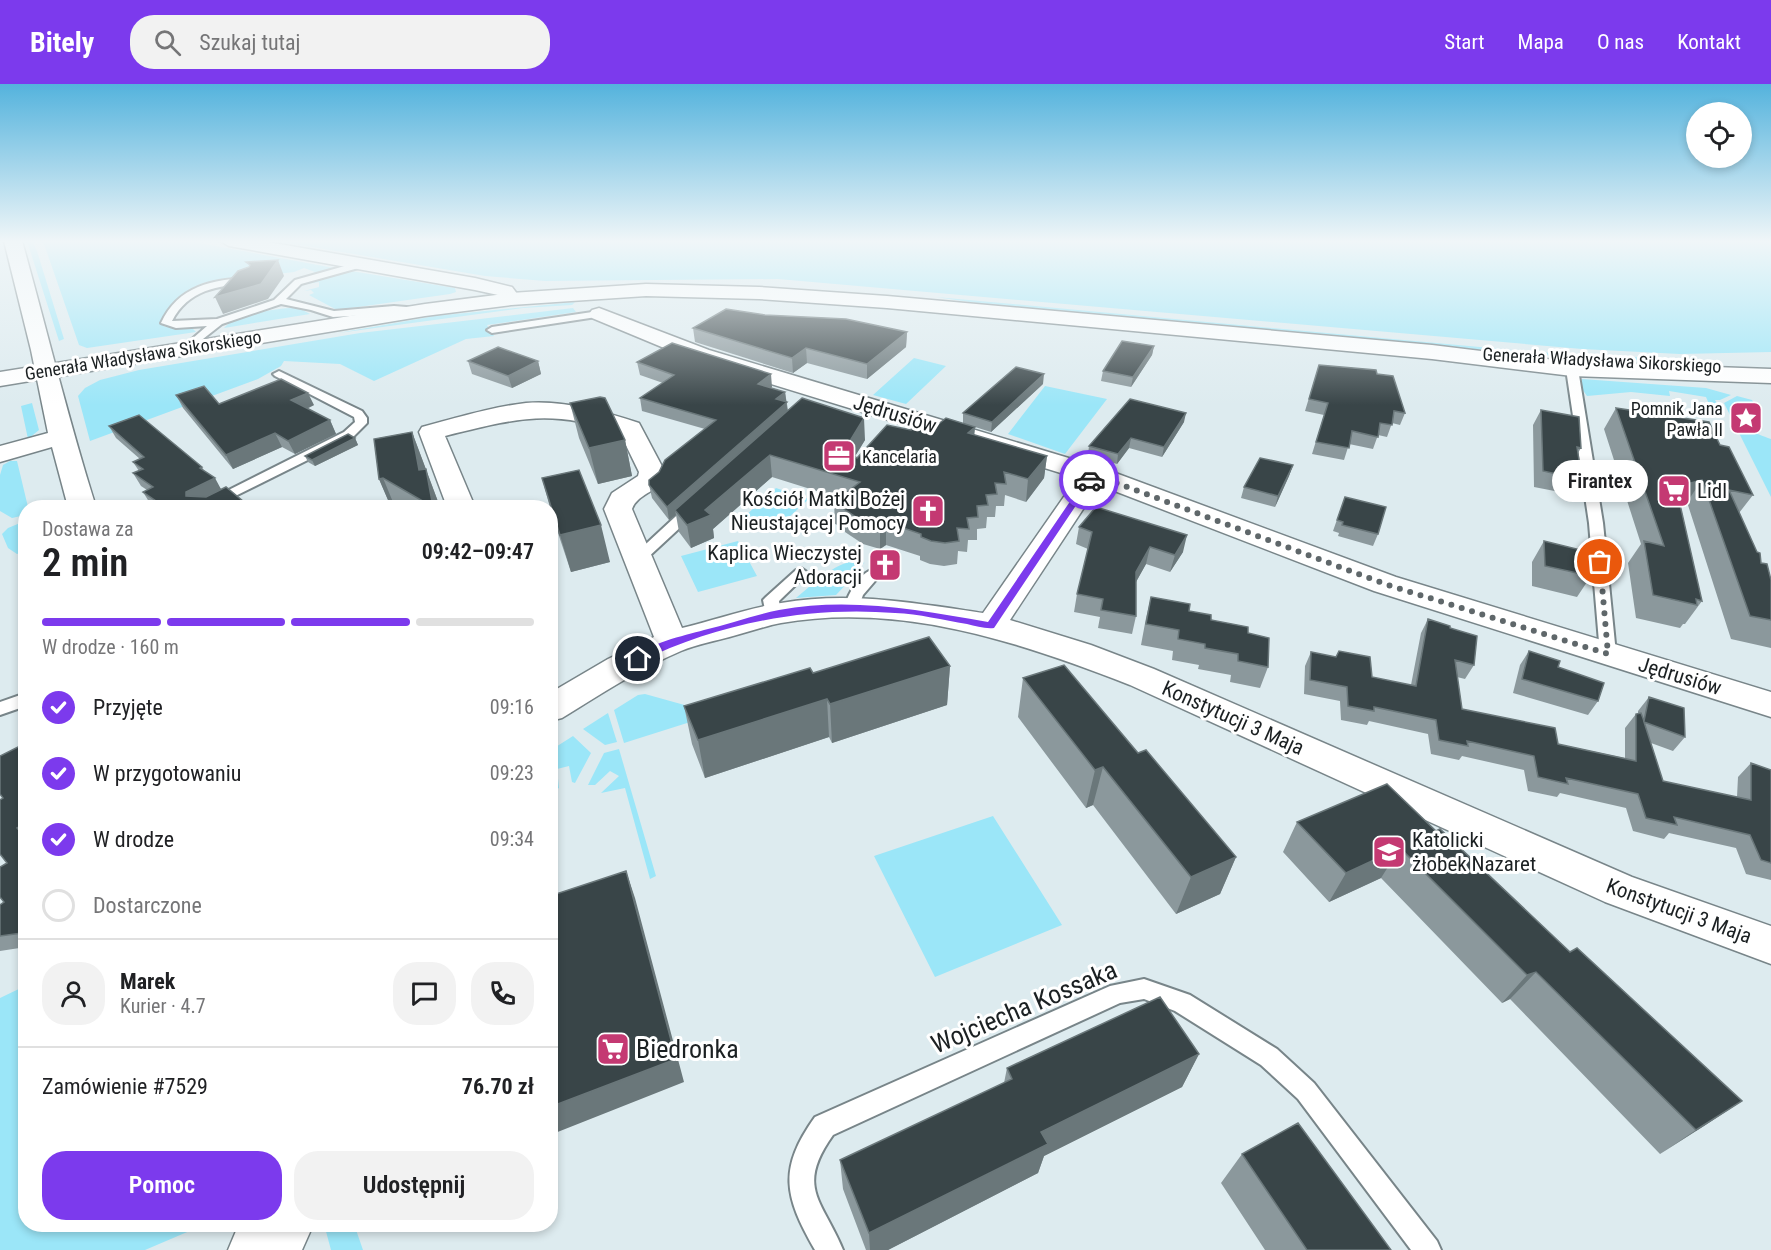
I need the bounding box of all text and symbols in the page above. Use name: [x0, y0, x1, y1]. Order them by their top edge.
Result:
search box: [130, 15, 550, 69]
text: Bitely: [30, 26, 94, 59]
icon: search: [151, 26, 184, 59]
text: Szukaj tutaj: [199, 30, 301, 55]
text: Start: [1444, 30, 1485, 54]
text: Mapa: [1518, 30, 1564, 54]
text: O nas: [1597, 30, 1644, 54]
text: Kontakt: [1677, 30, 1741, 54]
map controls: [1686, 102, 1752, 168]
button: locate: [1686, 102, 1752, 168]
street label: Generała Władysława Sikorskiego: [23, 326, 263, 384]
street label: Generała Władysława Sikorskiego: [1482, 343, 1722, 377]
street label: Jędrusiów: [851, 390, 940, 438]
place label: Pomnik Jana Pawła II: [1631, 398, 1723, 440]
place icon: Pomnik Jana Pawła II: [1728, 400, 1764, 436]
office icon: Kancelaria: [821, 438, 857, 474]
place label: Kancelaria: [862, 446, 937, 467]
courier: [1059, 450, 1119, 510]
callout: Firantex: [1552, 460, 1648, 502]
icon: car: [1073, 464, 1106, 497]
text: Firantex: [1568, 469, 1632, 493]
supermarket icon: Lidl: [1656, 473, 1692, 509]
place label: Lidl: [1697, 479, 1727, 503]
place label: Kościół Matki Bożej Nieustającej Pomocy: [731, 487, 905, 535]
church icon: Kościół Matki Bożej Nieustającej Pomocy: [910, 493, 946, 529]
text: Dostawa za: [42, 517, 134, 541]
pin: [1574, 536, 1625, 587]
text: 09:42–09:47: [422, 539, 534, 564]
text: 2 min: [42, 540, 128, 586]
place label: Kaplica Wieczystej Adoracji: [707, 541, 862, 589]
icon: bag: [1583, 545, 1616, 578]
church icon: Kaplica Wieczystej Adoracji: [867, 547, 903, 583]
pin: [612, 633, 663, 684]
text: W drodze · 160 m: [42, 635, 179, 659]
icon: home: [621, 642, 654, 675]
street label: Jędrusiów: [1636, 652, 1725, 700]
street label: Konstytucji 3 Maja: [1158, 676, 1308, 760]
icon: check: [42, 691, 75, 724]
text: Przyjęte: [93, 695, 163, 720]
text: 09:16: [490, 695, 534, 719]
icon: check: [42, 757, 75, 790]
text: W przygotowaniu: [93, 761, 241, 786]
text: 09:23: [490, 761, 534, 785]
icon: check: [42, 823, 75, 856]
text: W drodze: [93, 827, 174, 852]
text: 09:34: [490, 827, 534, 851]
place label: Katolicki żłobek Nazaret: [1412, 828, 1536, 876]
school or university icon: Katolicki żłobek Nazaret: [1371, 834, 1407, 870]
street label: Konstytucji 3 Maja: [1603, 874, 1755, 948]
text: Dostarczone: [93, 893, 202, 918]
street label: Wojciecha Kossaka: [927, 954, 1121, 1060]
button: person: [42, 962, 105, 1025]
button: chat: [393, 962, 456, 1025]
button: phone: [471, 962, 534, 1025]
text: Marek: [120, 969, 175, 994]
text: Kurier · 4.7: [120, 994, 206, 1018]
supermarket icon: Biedronka: [595, 1031, 631, 1067]
place label: Biedronka: [636, 1034, 739, 1064]
text: Zamówienie #7529: [42, 1074, 208, 1099]
text: 76.70 zł: [462, 1074, 534, 1099]
button: Pomoc: [42, 1151, 282, 1220]
button: Udostępnij: [294, 1151, 534, 1220]

